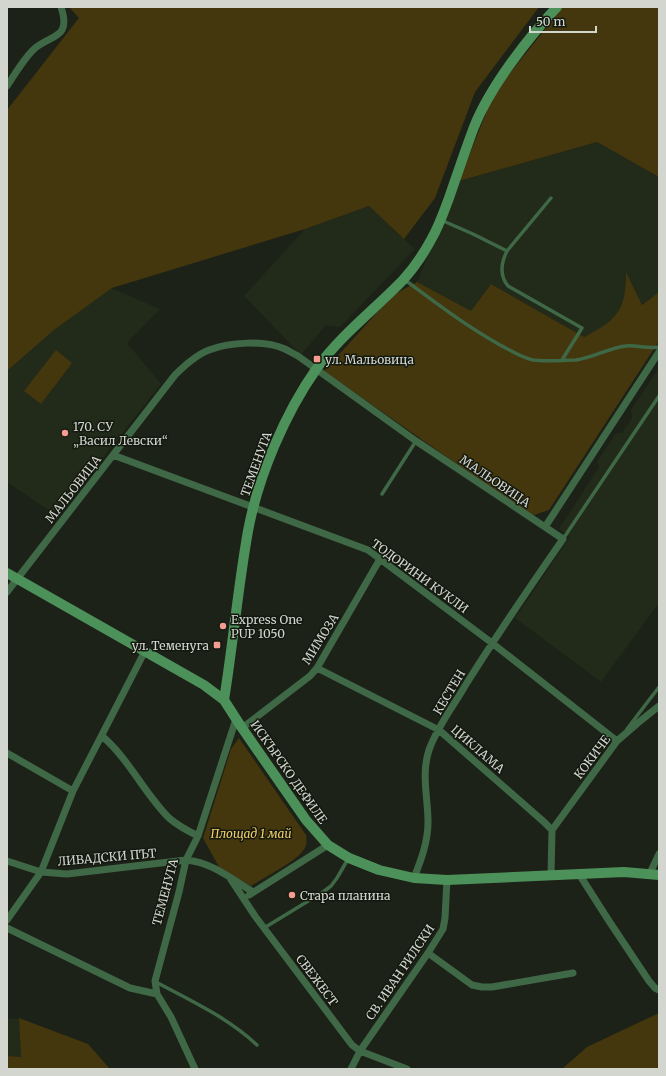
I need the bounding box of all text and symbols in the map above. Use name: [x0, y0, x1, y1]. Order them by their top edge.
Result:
scale bar: [530, 8, 596, 34]
text: 50 m: [536, 14, 565, 29]
place label: ул. Мальовица: [325, 352, 414, 367]
marker: ул. Мальовица: [312, 354, 322, 364]
place label: 170. СУ „Васил Левски“: [73, 419, 168, 449]
marker: 170. СУ „Васил Левски“: [60, 428, 70, 438]
street label: ТЕМЕНУГА: [237, 429, 275, 499]
street label: МАЛЬОВИЦА: [42, 452, 104, 526]
street label: МАЛЬОВИЦА: [457, 452, 534, 510]
street label: ТОДОРИНИ КУКЛИ: [369, 536, 472, 616]
street label: МИМОЗА: [298, 610, 342, 667]
place label: Express One PUP 1050: [231, 612, 302, 641]
marker: Express One PUP 1050: [218, 621, 228, 631]
place label: ул. Теменуга: [132, 638, 210, 653]
marker: ул. Теменуга: [212, 640, 222, 650]
street label: КЕСТЕН: [430, 666, 468, 717]
street label: ИСКЪРСКО ДЕФИЛЕ: [248, 717, 331, 827]
street label: ЦИКЛАМА: [448, 722, 508, 777]
street label: КОКИЧЕ: [571, 732, 614, 782]
park label: Площад 1 май: [211, 826, 291, 841]
street label: ЛИВАДСКИ ПЪТ: [57, 845, 158, 869]
street label: ТЕМЕНУГА: [149, 857, 181, 927]
place label: Стара планина: [300, 888, 391, 903]
marker: Стара планина: [287, 890, 297, 900]
street label: СВ. ИВАН РИЛСКИ: [362, 921, 438, 1023]
street label: СВЕЖЕСТ: [293, 951, 342, 1009]

